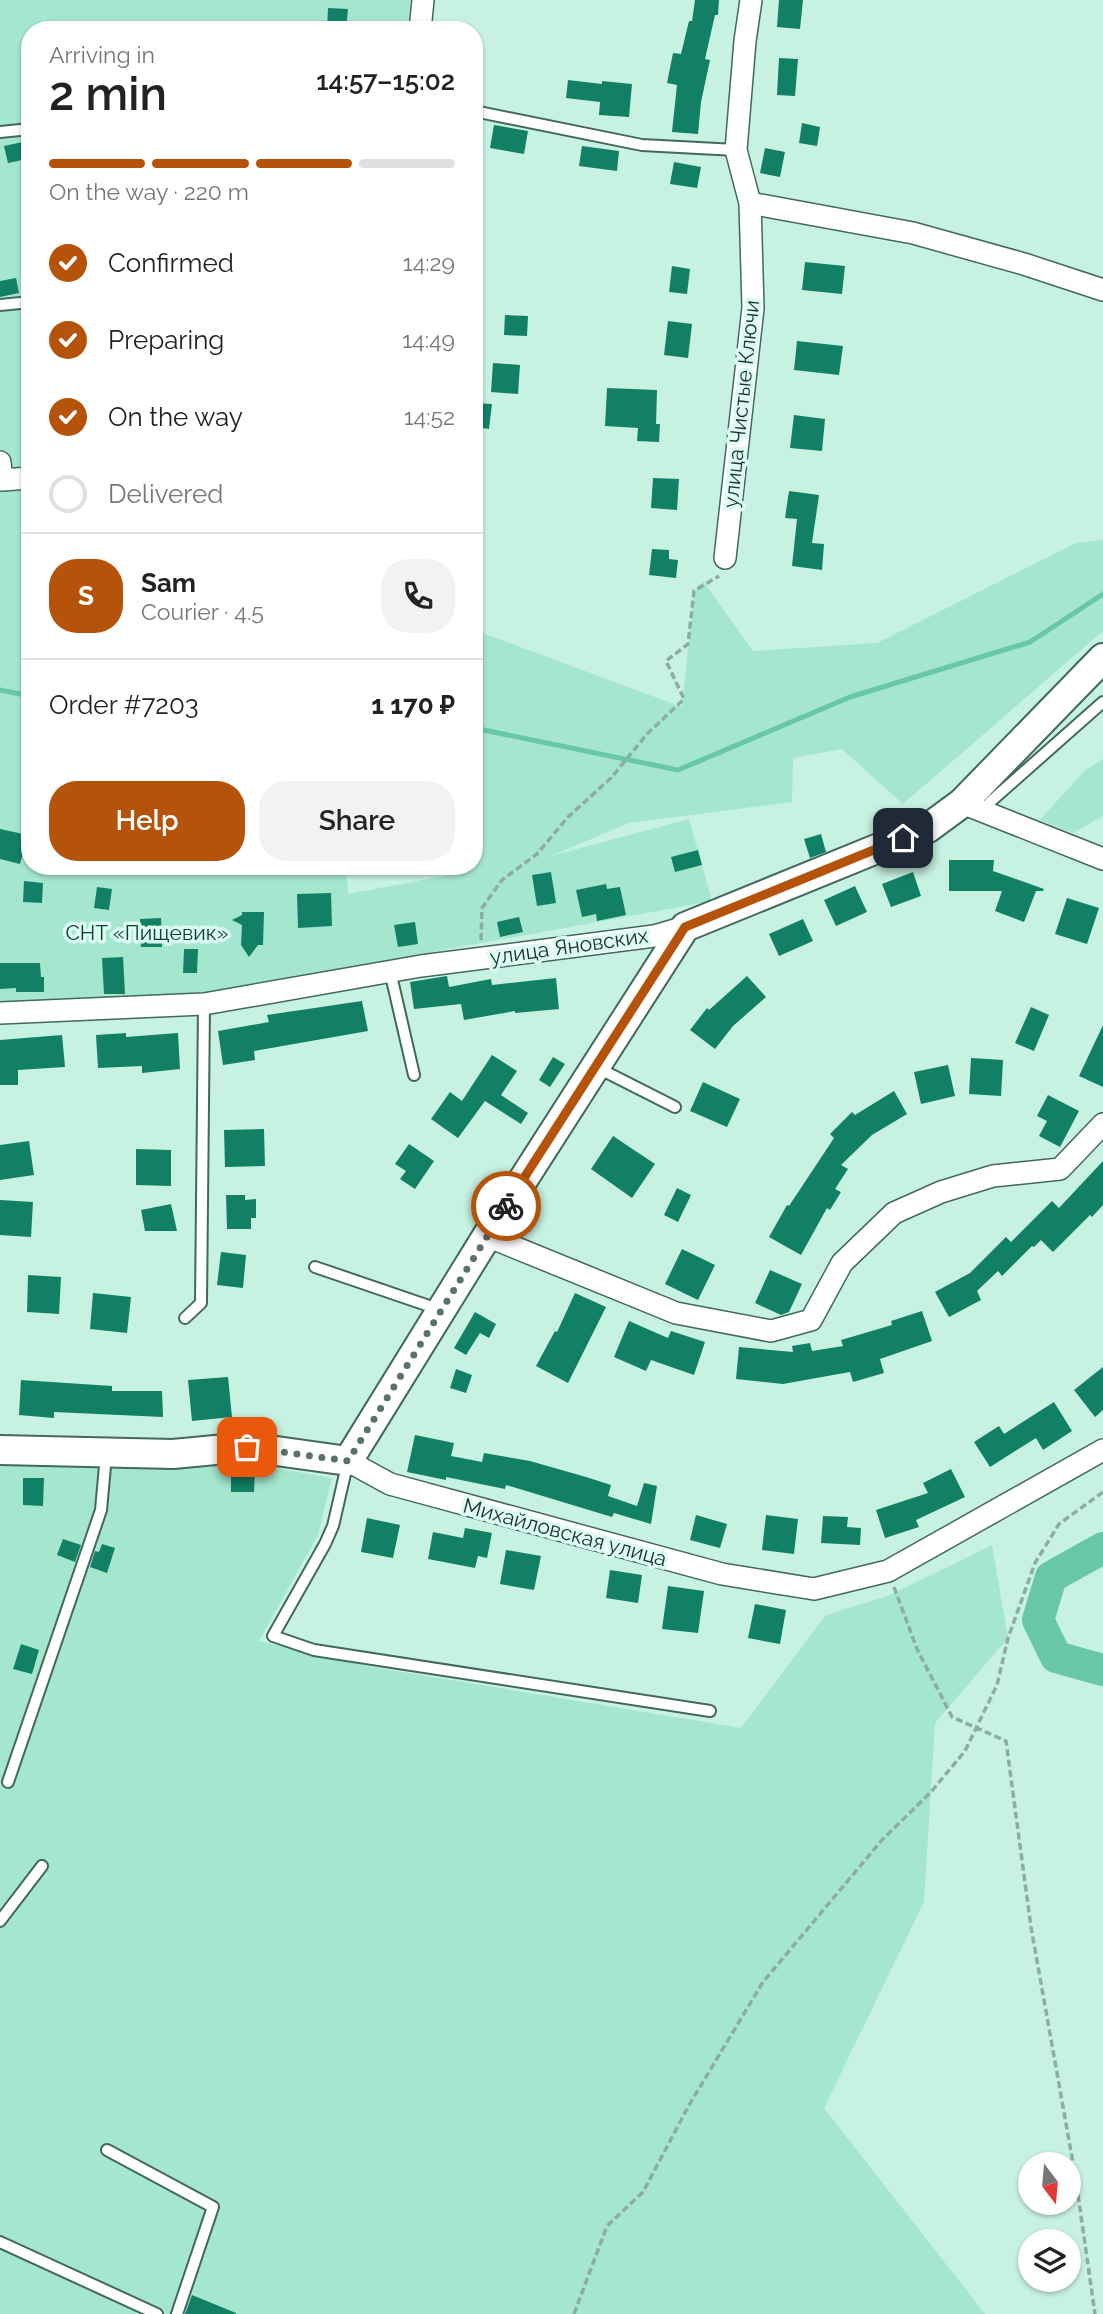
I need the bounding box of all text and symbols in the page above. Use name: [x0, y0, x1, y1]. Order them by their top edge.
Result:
text: Arriving in: [49, 41, 155, 68]
text: 14:57–15:02: [316, 66, 455, 96]
text: 2 min: [49, 67, 167, 121]
text: On the way · 220 m: [49, 178, 249, 205]
icon: check: [49, 244, 87, 282]
text: Confirmed: [108, 248, 234, 278]
text: 14:29: [403, 249, 455, 276]
street label: улица Чистые Ключи: [718, 299, 764, 509]
icon: check: [49, 321, 87, 359]
text: Preparing: [108, 325, 224, 355]
text: 14:49: [402, 326, 455, 353]
icon: check: [49, 398, 87, 436]
text: On the way: [108, 402, 243, 432]
text: 14:52: [404, 403, 455, 430]
text: Delivered: [108, 479, 223, 509]
button: phone: [381, 559, 455, 633]
text: Sam: [141, 568, 196, 598]
text: S: [78, 581, 94, 611]
text: Courier · 4.5: [141, 598, 264, 625]
text: Order #7203: [49, 690, 199, 720]
text: 1 170 ₽: [371, 690, 455, 720]
button: Help: [49, 781, 245, 861]
button: Share: [259, 781, 455, 861]
pin: [873, 808, 933, 868]
icon: home: [884, 819, 922, 857]
park label: СНТ «Пищевик»: [65, 920, 229, 945]
street label: улица Яновских: [488, 922, 650, 969]
courier: [471, 1171, 541, 1241]
icon: bike: [487, 1187, 525, 1225]
pin: [217, 1417, 277, 1477]
icon: bag: [228, 1428, 266, 1466]
street label: Михайловская улица: [460, 1493, 670, 1571]
north arrow: [1018, 2152, 1082, 2216]
map controls: [1018, 2152, 1081, 2292]
button: layers: [1018, 2229, 1081, 2292]

